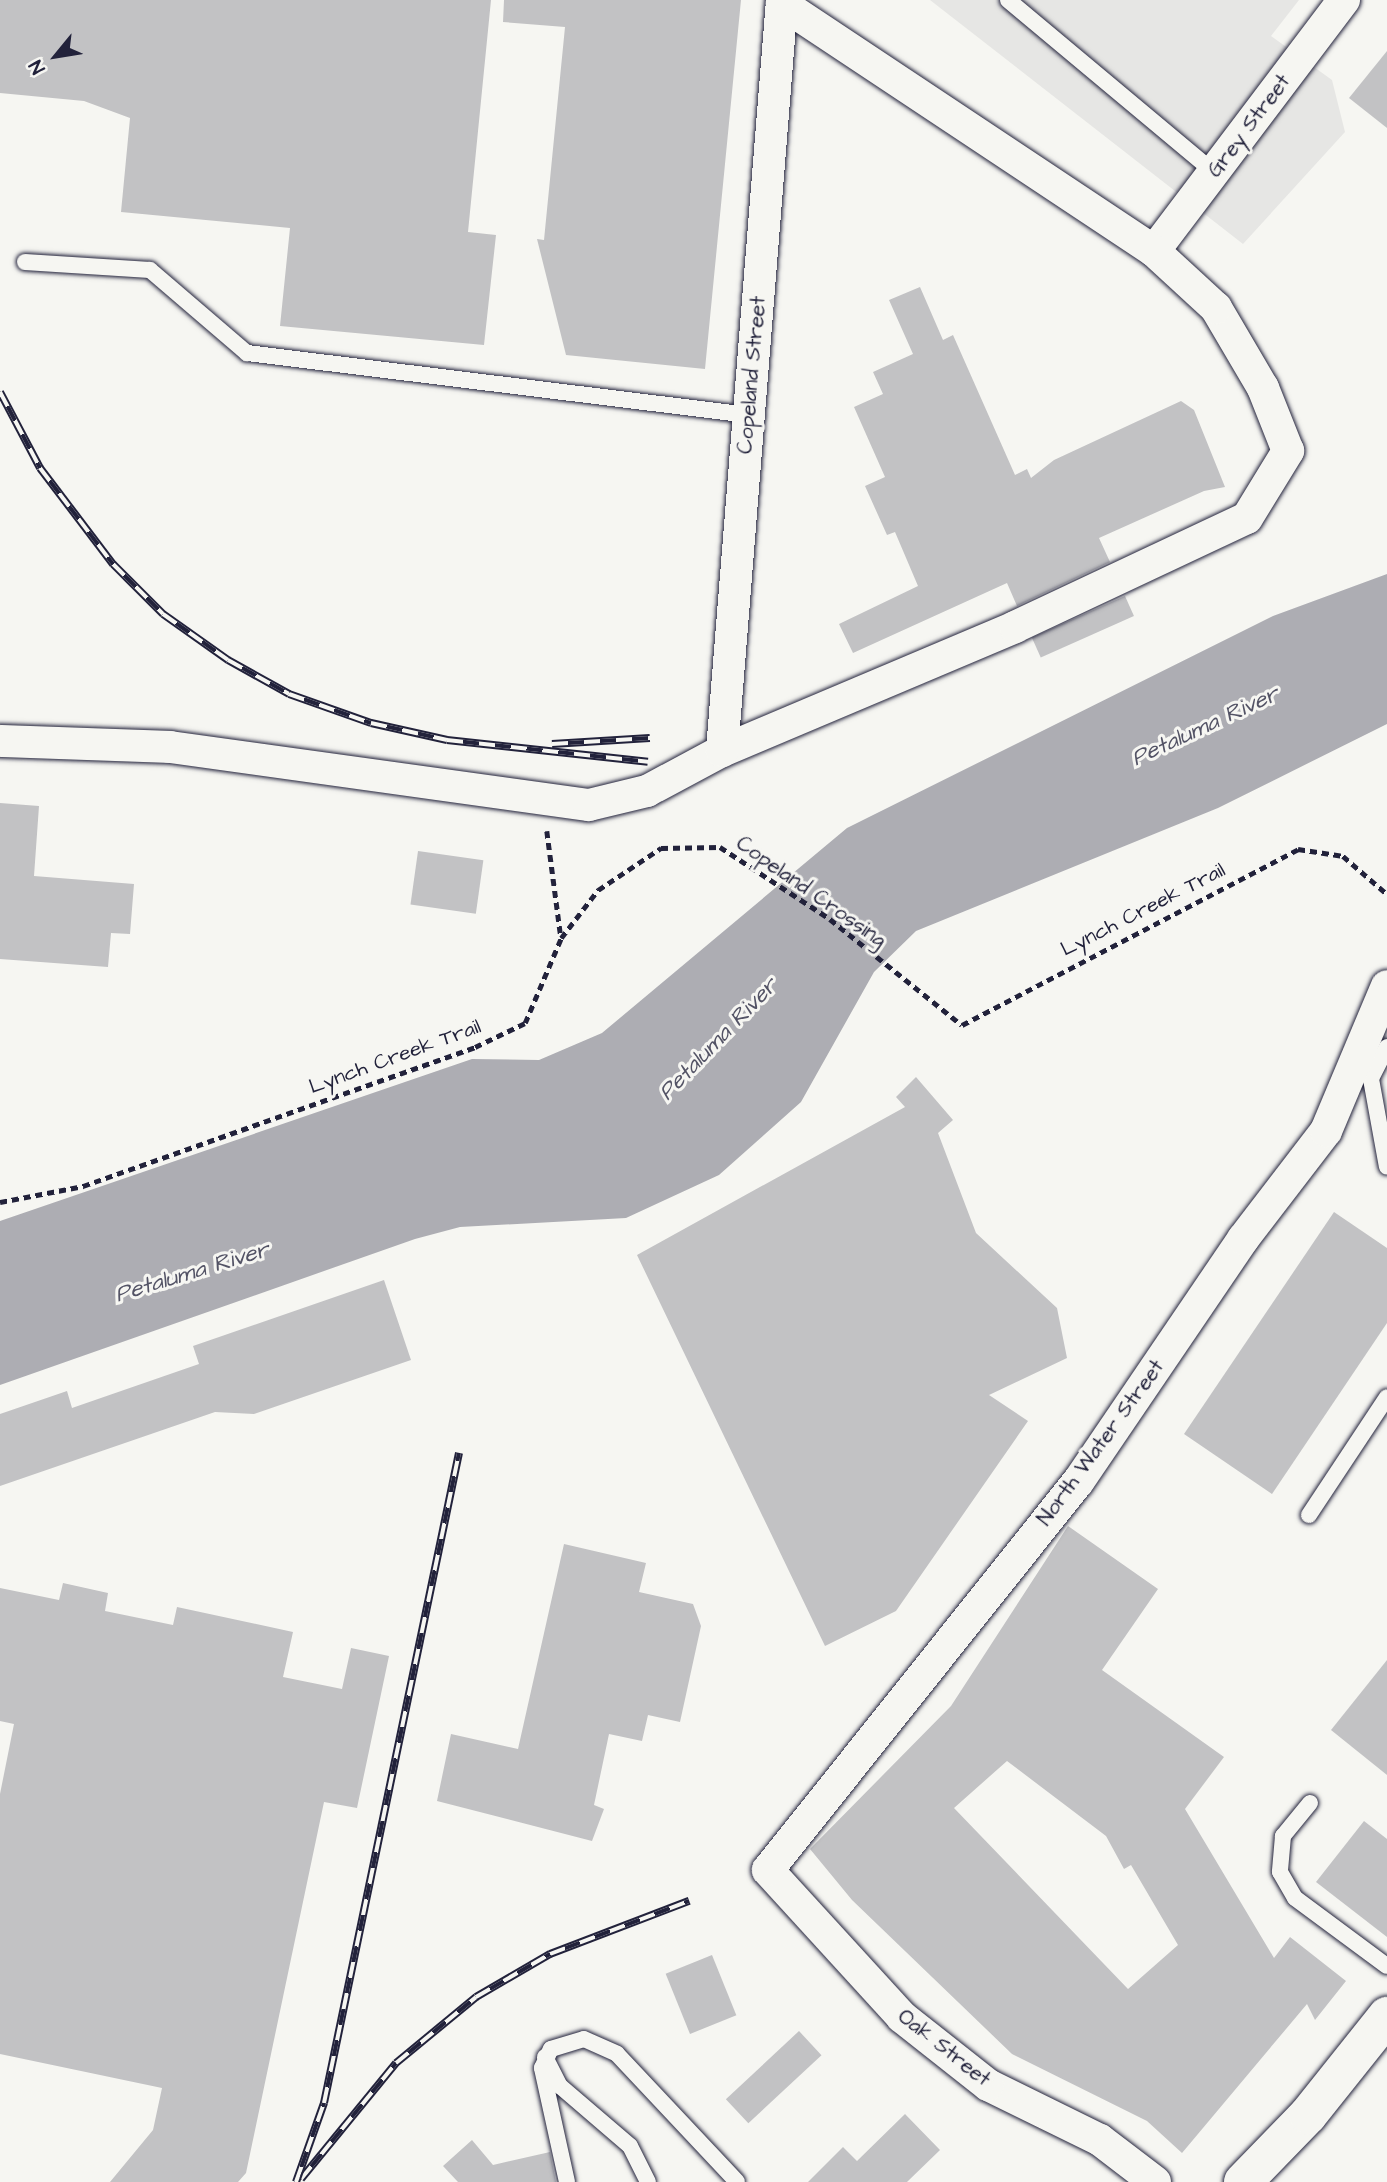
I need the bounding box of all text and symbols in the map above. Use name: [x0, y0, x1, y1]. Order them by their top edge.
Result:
north arrow: [21, 21, 91, 91]
text: N: [23, 55, 52, 79]
street label: Grey Street: [1202, 70, 1296, 182]
street label: Copeland Street: [733, 295, 771, 455]
water label: Petaluma River: [1127, 680, 1283, 772]
street label: Copeland Crossing: [731, 831, 891, 953]
street label: Lynch Creek Trail: [1057, 858, 1229, 962]
water label: Petaluma River: [653, 972, 783, 1106]
street label: Lynch Creek Trail: [306, 1014, 484, 1100]
water label: Petaluma River: [112, 1236, 272, 1308]
street label: North Water Street: [1032, 1355, 1170, 1531]
street label: Oak Street: [893, 2004, 995, 2092]

